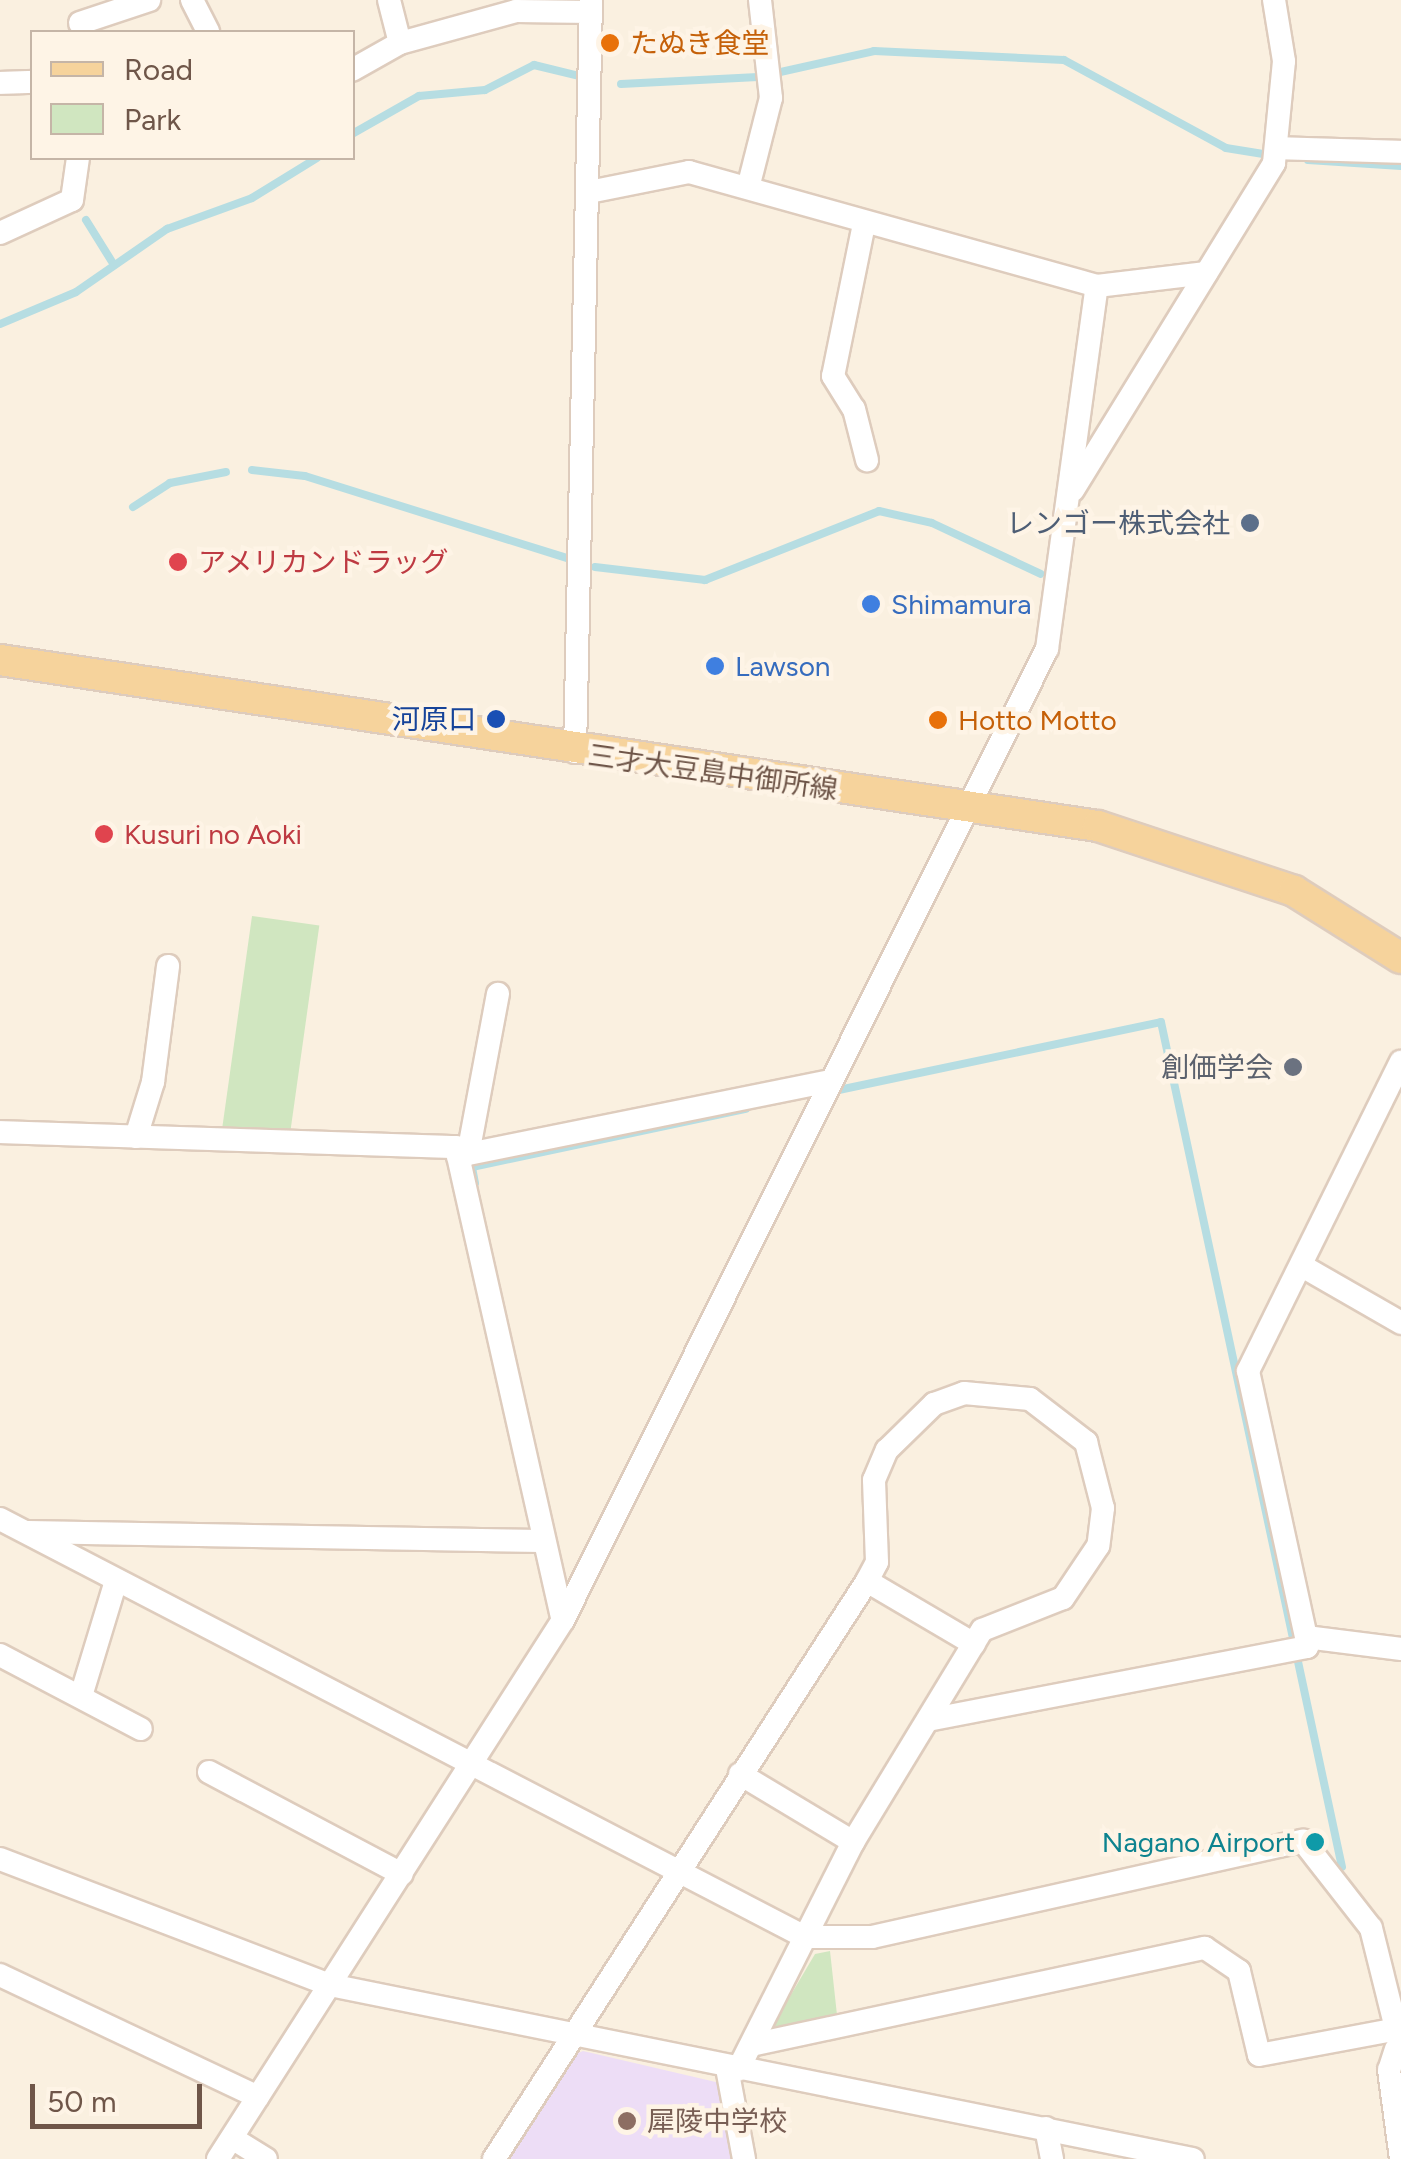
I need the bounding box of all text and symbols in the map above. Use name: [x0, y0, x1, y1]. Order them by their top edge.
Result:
place label: たぬき食堂: [630, 26, 770, 60]
legend: [30, 30, 355, 160]
marker: たぬき食堂: [599, 32, 621, 54]
text: Road: [124, 51, 193, 88]
text: Park: [124, 101, 181, 138]
place label: レンゴー株式会社: [1006, 506, 1230, 540]
marker: レンゴー株式会社: [1239, 512, 1261, 534]
place label: アメリカンドラッグ: [198, 545, 450, 579]
marker: アメリカンドラッグ: [167, 551, 189, 573]
place label: Shimamura: [891, 587, 1032, 621]
marker: Shimamura: [860, 593, 882, 615]
place label: Lawson: [735, 649, 830, 683]
marker: Lawson: [704, 655, 726, 677]
place label: 河原口: [392, 702, 476, 736]
place label: Hotto Motto: [958, 703, 1117, 737]
marker: 河原口: [485, 708, 507, 730]
marker: Hotto Motto: [927, 709, 949, 731]
street label: 三才大豆島中御所線: [586, 738, 840, 806]
place label: Kusuri no Aoki: [124, 817, 302, 851]
marker: Kusuri no Aoki: [93, 823, 115, 845]
place label: 創価学会: [1161, 1050, 1273, 1084]
marker: 創価学会: [1282, 1056, 1304, 1078]
place label: Nagano Airport: [1102, 1825, 1295, 1859]
marker: Nagano Airport: [1304, 1831, 1326, 1853]
scale bar: [35, 2064, 208, 2126]
text: 50 m: [47, 2083, 116, 2120]
place label: 犀陵中学校: [647, 2104, 787, 2138]
marker: 犀陵中学校: [616, 2110, 638, 2132]

